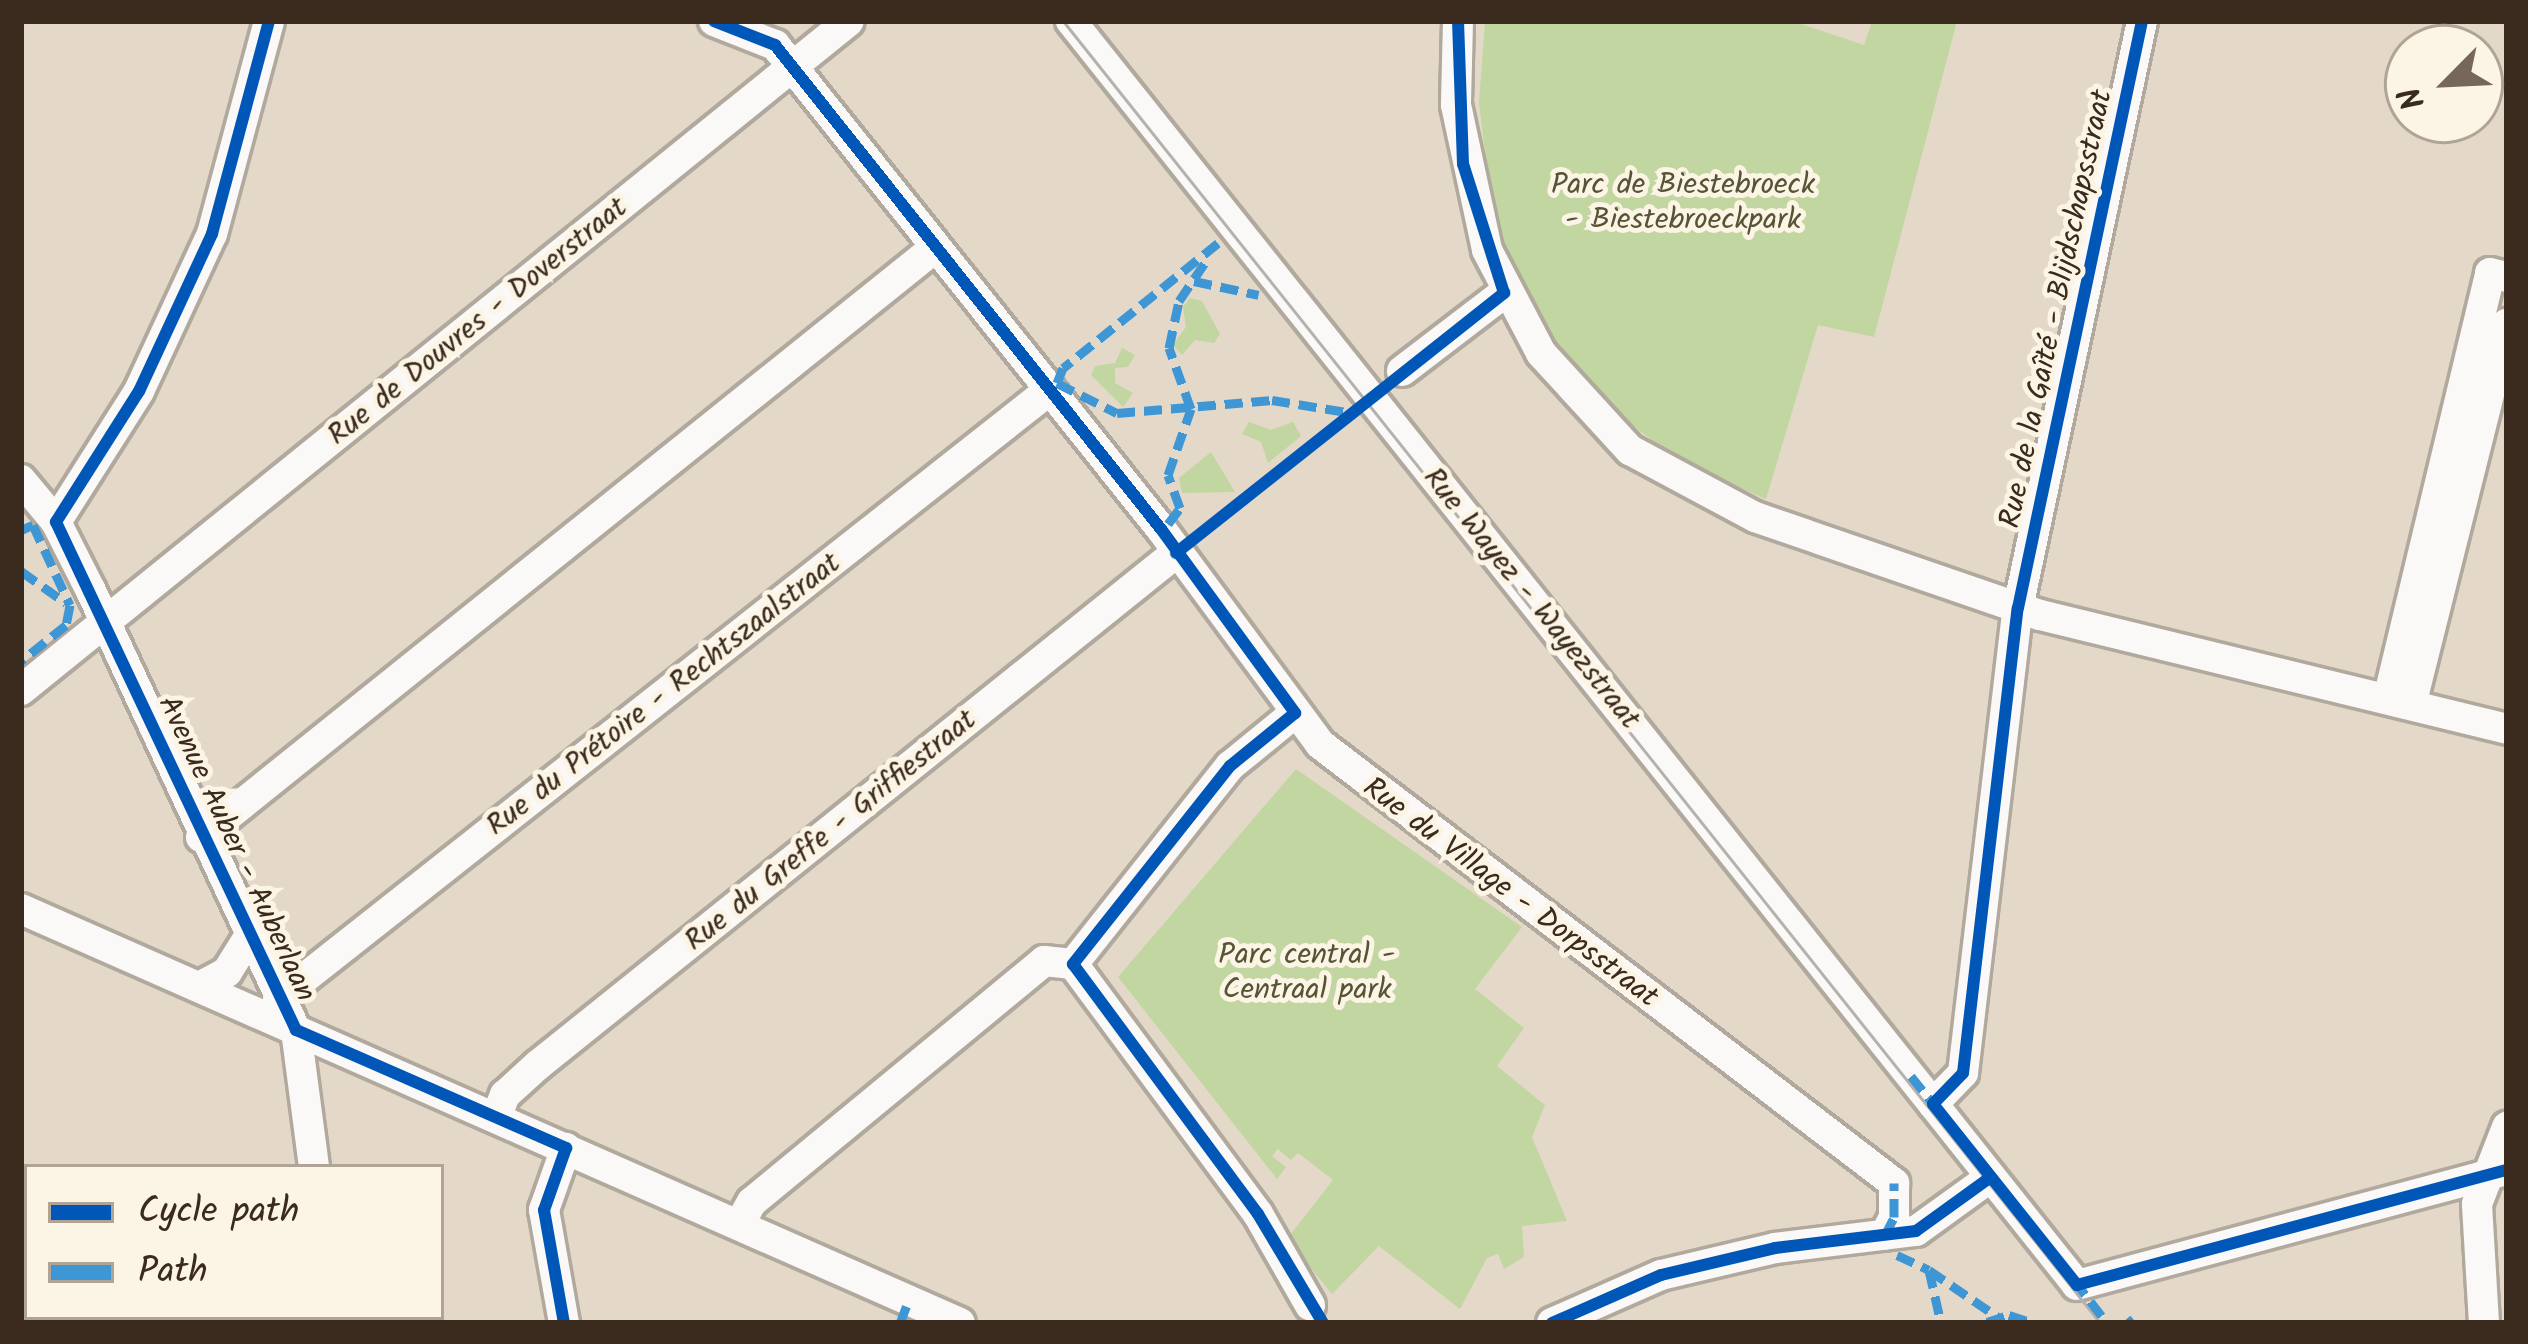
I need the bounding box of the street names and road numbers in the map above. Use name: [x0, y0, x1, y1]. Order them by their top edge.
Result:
street label: Rue de la Gaîté - Blijdschapsstraat: [1993, 87, 2121, 531]
street label: Rue de Douvres - Doverstraat: [321, 190, 635, 454]
street label: Rue Wayez - Wayezstraat: [1414, 461, 1648, 737]
street label: Rue du Prétoire - Rechtszaalstraat: [480, 546, 848, 844]
street label: Avenue Auber - Auberlaan: [149, 690, 323, 1008]
street label: Rue du Greffe - Griffiestraat: [678, 702, 984, 960]
street label: Rue du Village - Dorpsstraat: [1355, 770, 1665, 1016]

